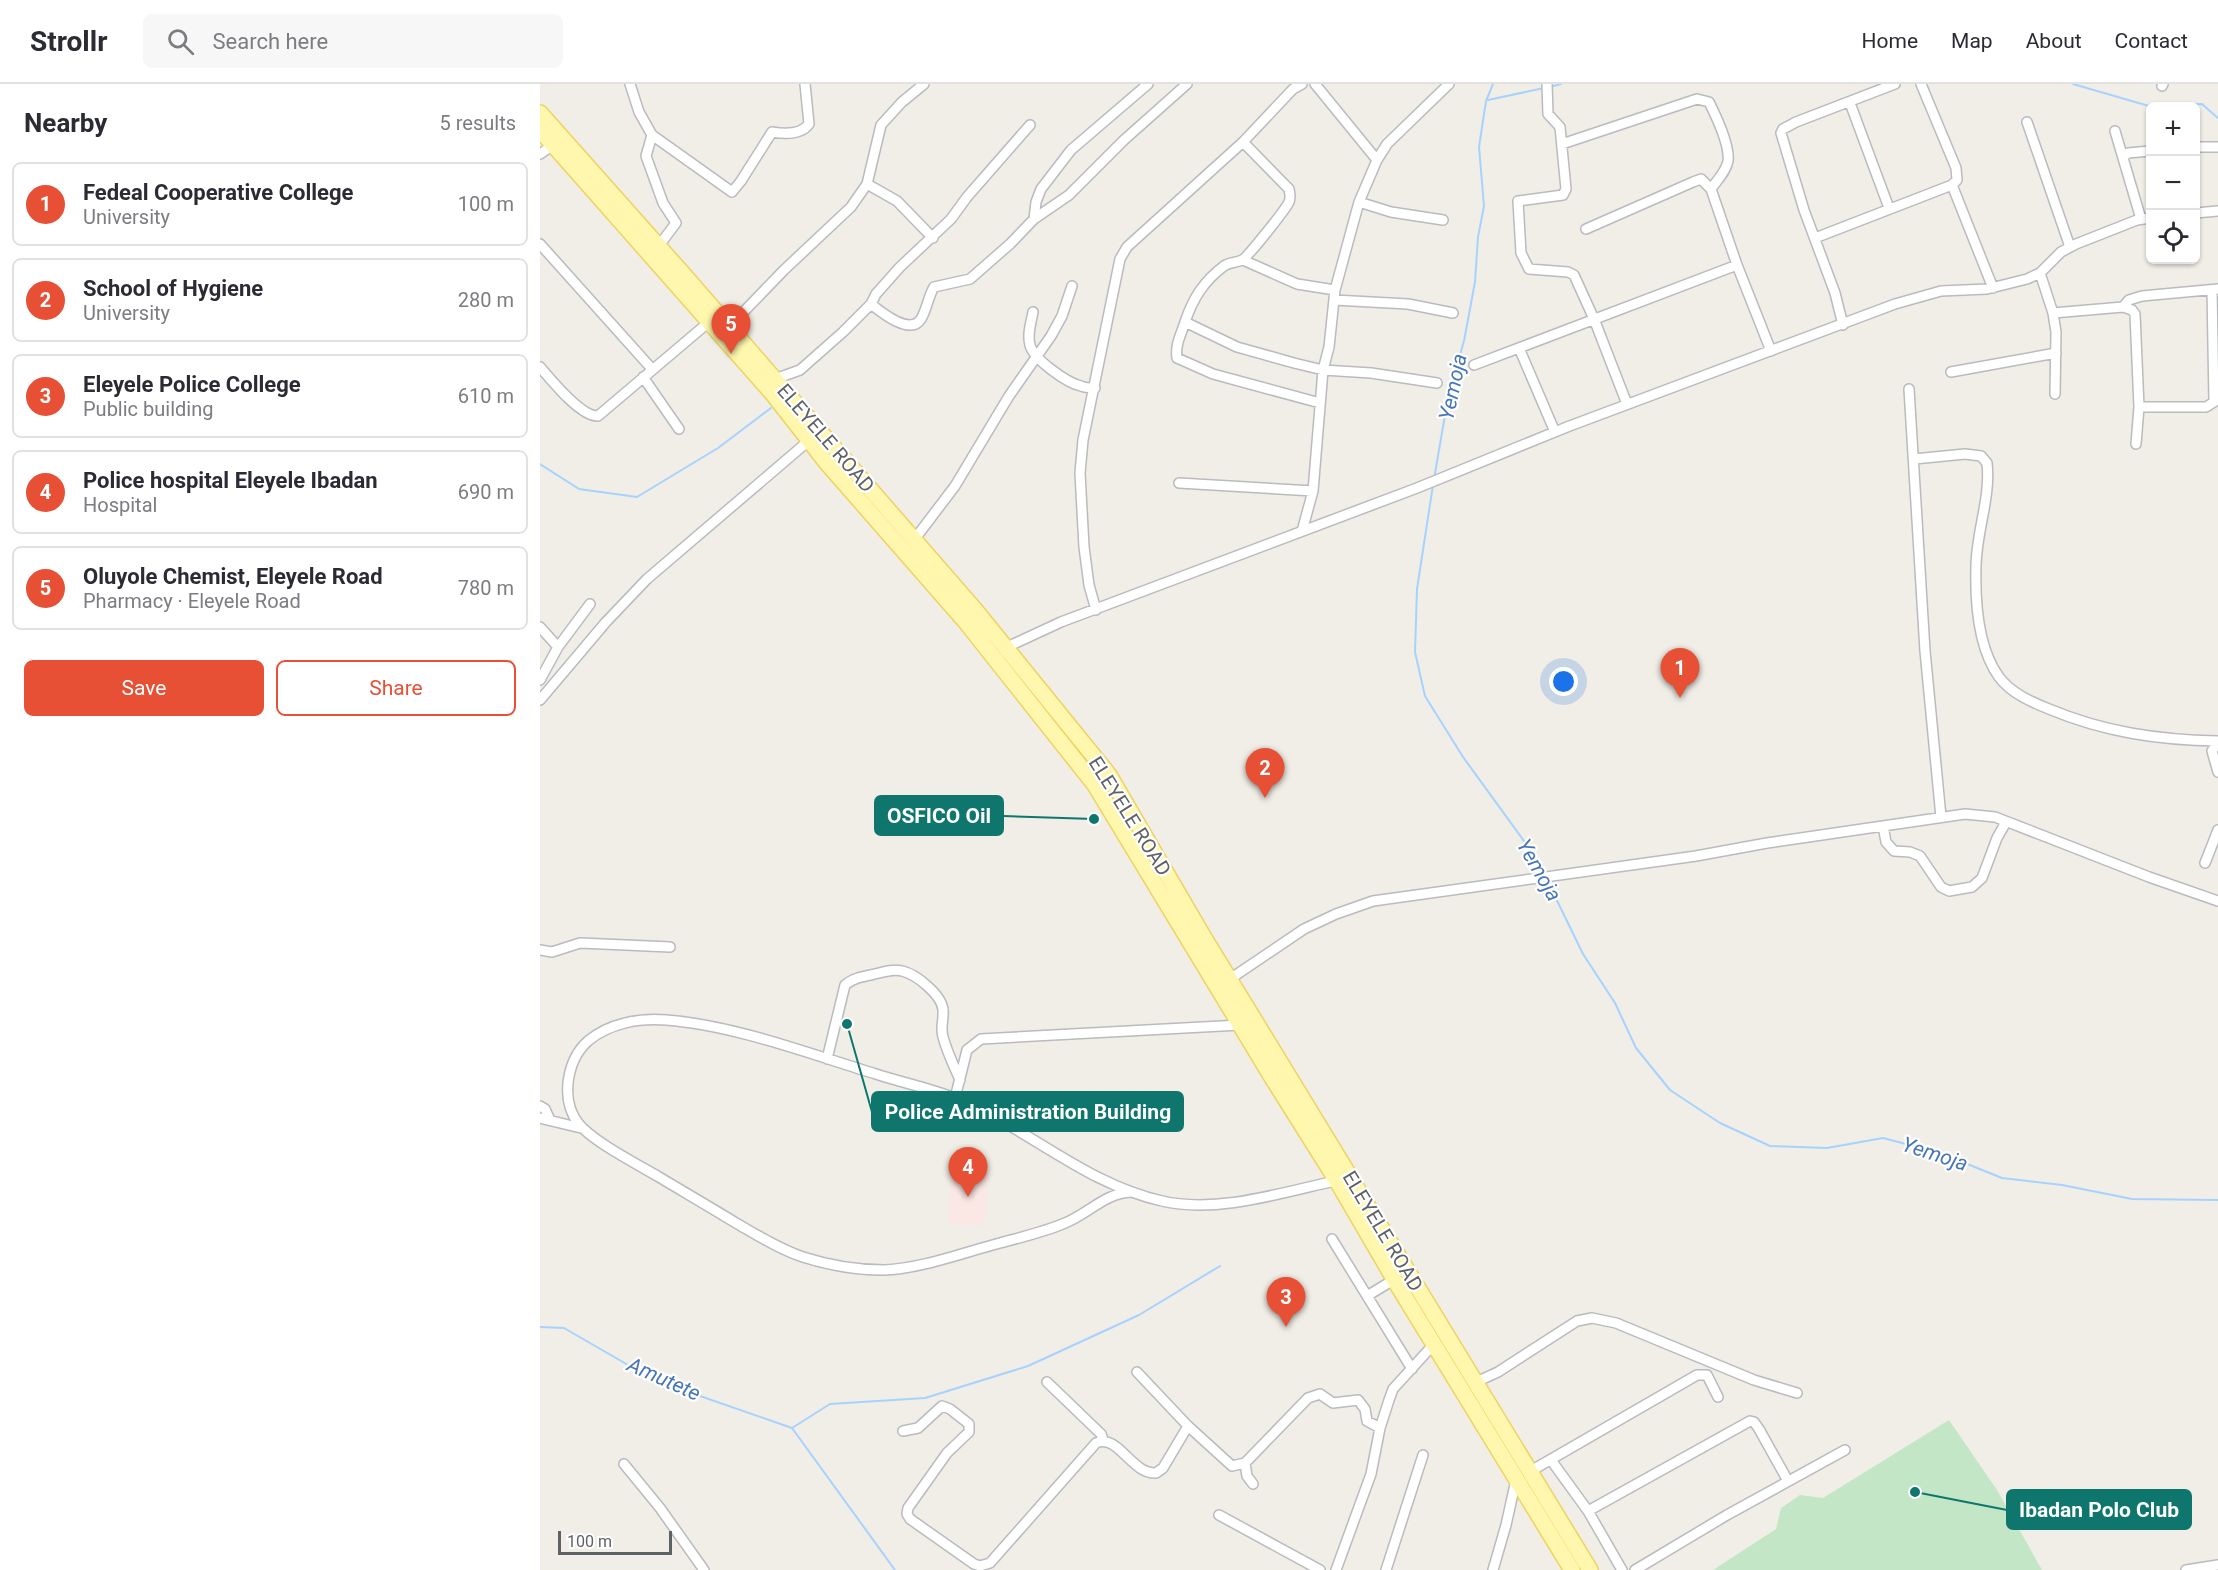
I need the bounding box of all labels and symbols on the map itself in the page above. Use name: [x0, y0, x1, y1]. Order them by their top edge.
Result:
pin: 5: [712, 304, 750, 354]
water label: Yemoja: [1434, 351, 1472, 423]
street label: ELEYELE ROAD: [772, 379, 880, 497]
pin: 1: [1660, 648, 1700, 698]
your location: [1549, 667, 1578, 696]
pin: 2: [1246, 748, 1284, 798]
street label: ELEYELE ROAD: [1084, 752, 1176, 880]
callout: OSFICO Oil: [875, 796, 1003, 835]
text: OSFICO Oil: [887, 804, 991, 828]
water label: Yemoja: [1512, 835, 1566, 905]
callout: Police Administration Building: [872, 1092, 1183, 1131]
text: Police Administration Building: [885, 1100, 1171, 1124]
water label: Yemoja: [1899, 1132, 1971, 1176]
pin: 4: [948, 1148, 988, 1197]
street label: ELEYELE ROAD: [1338, 1167, 1428, 1295]
pin: 3: [1266, 1278, 1306, 1327]
water label: Amutete: [623, 1352, 704, 1406]
callout: Ibadan Polo Club: [2007, 1490, 2191, 1529]
text: Ibadan Polo Club: [2019, 1498, 2179, 1522]
scale bar: [558, 1528, 672, 1556]

